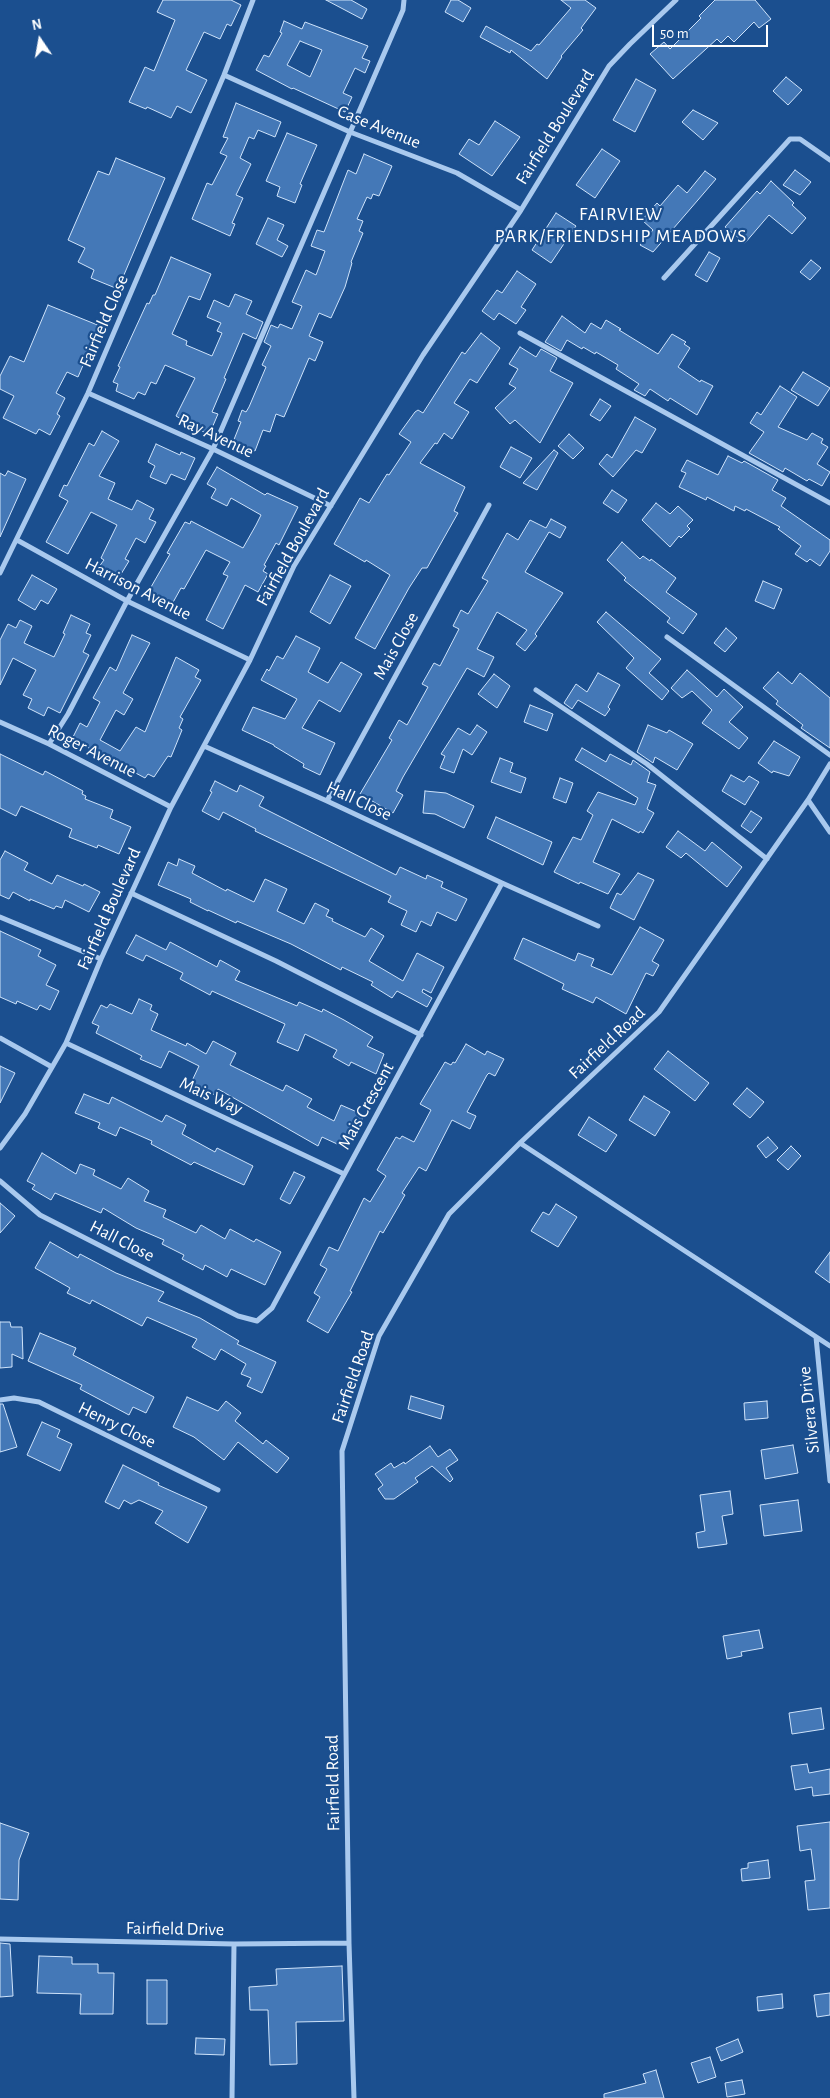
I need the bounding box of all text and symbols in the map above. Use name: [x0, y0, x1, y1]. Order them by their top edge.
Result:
north arrow: [15, 15, 65, 65]
scale bar: [655, 15, 771, 47]
text: N: [31, 17, 43, 33]
text: 50 m: [660, 26, 689, 41]
street label: Fairfield Boulevard: [511, 65, 599, 189]
street label: Case Avenue: [334, 100, 424, 154]
district label: FAIRVIEW PARK/FRIENDSHIP MEADOWS: [492, 203, 750, 247]
street label: Fairfield Close: [75, 271, 133, 371]
street label: Ray Avenue: [175, 409, 257, 463]
street label: Fairfield Boulevard: [252, 484, 334, 610]
street label: Harrison Avenue: [81, 553, 195, 625]
street label: Mais Close: [369, 608, 423, 684]
street label: Roger Avenue: [44, 719, 140, 783]
street label: Hall Close: [323, 776, 395, 826]
street label: Fairfield Boulevard: [72, 844, 146, 974]
street label: Fairfield Road: [564, 1002, 650, 1084]
street label: Mais Crescent: [333, 1059, 399, 1153]
street label: Mais Way: [176, 1072, 246, 1120]
street label: Hall Close: [86, 1216, 158, 1266]
street label: Fairfield Road: [327, 1328, 379, 1426]
street label: Silvera Drive: [794, 1365, 824, 1455]
street label: Henry Close: [75, 1397, 159, 1453]
street label: Fairfield Road: [321, 1735, 345, 1831]
street label: Fairfield Drive: [126, 1917, 224, 1941]

